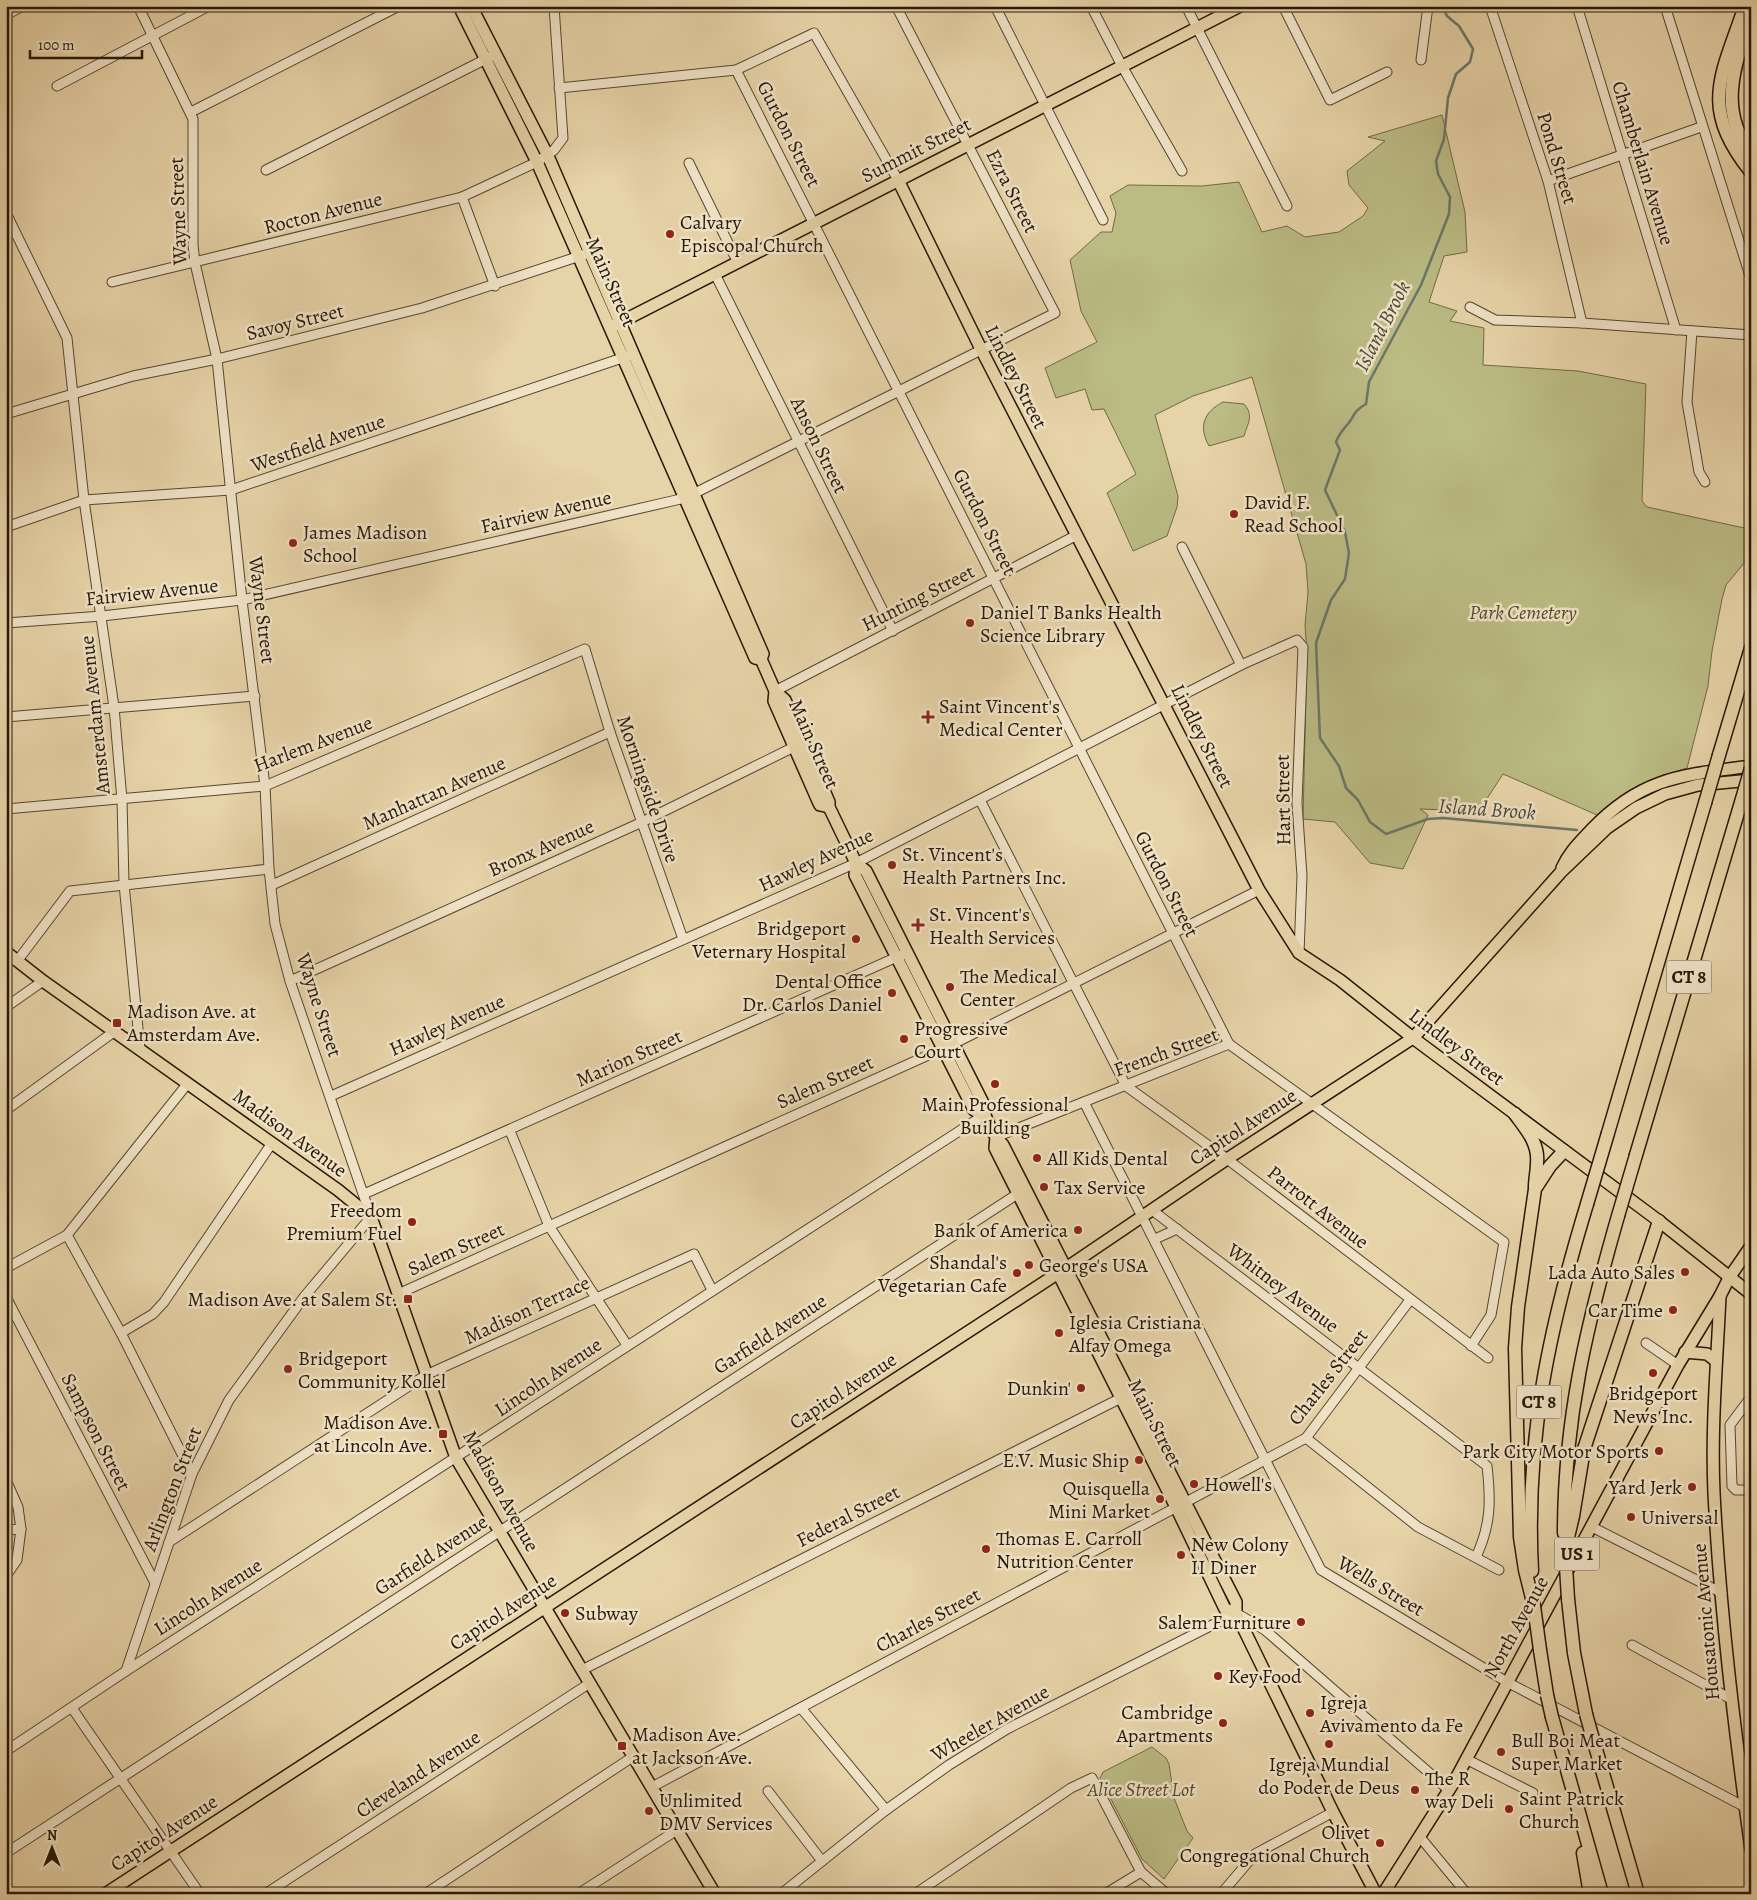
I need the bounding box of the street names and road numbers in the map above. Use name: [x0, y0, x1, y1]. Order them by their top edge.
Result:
street label: Gurdon Street: [751, 76, 828, 192]
street label: Chamberlain Avenue: [1605, 78, 1681, 248]
street label: Pond Street: [1530, 109, 1584, 208]
street label: Summit Street: [856, 111, 976, 189]
street label: Ezra Street: [979, 145, 1045, 238]
street label: Wayne Street: [163, 156, 193, 266]
street label: Rocton Avenue: [261, 185, 385, 241]
street label: Main Street: [579, 233, 643, 332]
street label: Savoy Street: [243, 297, 347, 347]
street label: Lindley Street: [978, 320, 1054, 434]
street label: Anson Street: [784, 391, 854, 498]
street label: Westfield Avenue: [246, 407, 389, 479]
street label: Gurdon Street: [947, 464, 1024, 580]
street label: Fairview Avenue: [478, 484, 614, 540]
street label: Wayne Street: [242, 554, 282, 666]
street label: Hunting Street: [857, 558, 979, 638]
street label: Fairview Avenue: [84, 572, 220, 612]
street label: Amsterdam Avenue: [73, 634, 117, 797]
street label: Lindley Street: [1164, 679, 1240, 793]
street label: Main Street: [782, 695, 846, 794]
street label: Harlem Avenue: [249, 709, 377, 779]
street label: Morningside Drive: [610, 712, 686, 866]
street label: Manhattan Avenue: [358, 749, 510, 837]
street label: Hart Street: [1269, 754, 1297, 846]
street label: Bronx Avenue: [484, 813, 598, 883]
street label: Hawley Avenue: [754, 822, 878, 898]
street label: Gurdon Street: [1129, 826, 1206, 942]
street label: Wayne Street: [289, 949, 349, 1061]
road number: CT 8: [1666, 960, 1712, 994]
street label: Hawley Avenue: [385, 987, 509, 1063]
street label: Lindley Street: [1404, 1002, 1511, 1092]
street label: French Street: [1110, 1020, 1222, 1083]
street label: Marion Street: [572, 1022, 687, 1093]
street label: Salem Street: [772, 1049, 878, 1115]
street label: Madison Avenue: [227, 1082, 353, 1184]
street label: Capitol Avenue: [1184, 1082, 1302, 1172]
street label: Parrott Avenue: [1262, 1159, 1374, 1255]
street label: Salem Street: [403, 1216, 509, 1282]
street label: Whitney Avenue: [1221, 1236, 1345, 1339]
street label: Madison Terrace: [460, 1269, 594, 1351]
street label: Garfield Avenue: [708, 1287, 832, 1381]
street label: Charles Street: [1282, 1323, 1374, 1431]
street label: Lincoln Avenue: [489, 1331, 607, 1423]
street label: Capitol Avenue: [784, 1346, 902, 1436]
street label: Sampson Street: [55, 1368, 137, 1496]
street label: Main Street: [1121, 1374, 1189, 1472]
road number: CT 8: [1516, 1385, 1562, 1418]
street label: Arlington Street: [136, 1423, 208, 1556]
street label: Madison Avenue: [456, 1425, 546, 1557]
street label: Federal Street: [792, 1478, 905, 1554]
street label: Garfield Avenue: [369, 1508, 493, 1602]
road number: US 1: [1554, 1538, 1600, 1570]
street label: Housatonic Avenue: [1686, 1542, 1726, 1702]
street label: Wells Street: [1332, 1549, 1430, 1623]
street label: Lincoln Avenue: [149, 1552, 267, 1642]
street label: Capitol Avenue: [444, 1567, 562, 1657]
street label: North Avenue: [1477, 1571, 1555, 1683]
street label: Charles Street: [871, 1581, 986, 1659]
street label: Wheeler Avenue: [925, 1678, 1054, 1768]
street label: Cleveland Avenue: [351, 1724, 485, 1824]
street label: Capitol Avenue: [105, 1788, 223, 1878]

